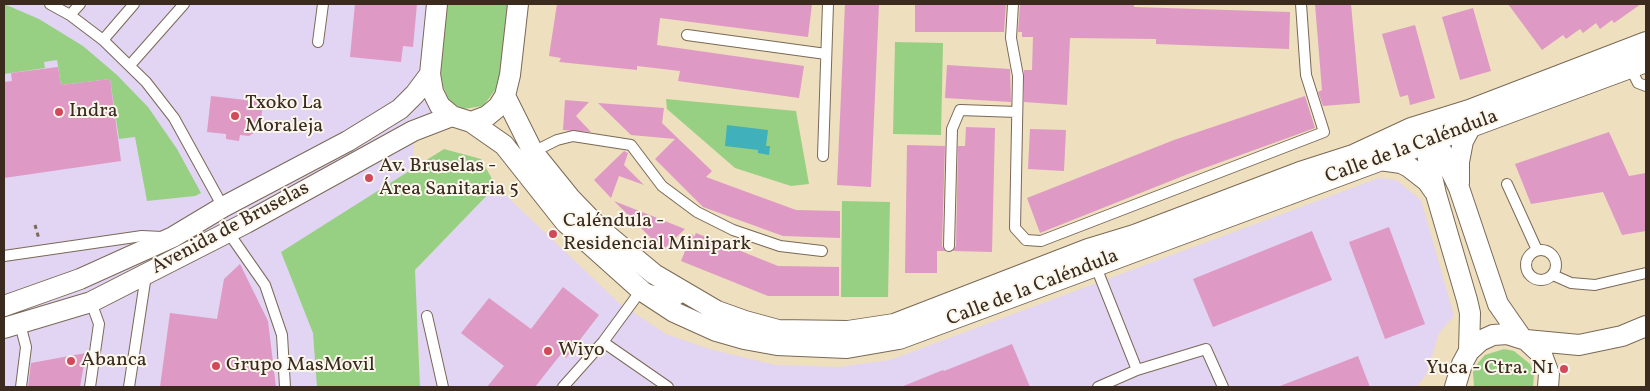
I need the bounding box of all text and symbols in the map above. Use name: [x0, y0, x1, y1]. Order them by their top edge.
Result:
place label: Txoko La Moraleja: [245, 92, 323, 139]
place label: Indra: [69, 100, 118, 124]
marker: Indra: [53, 106, 65, 118]
street label: Calle de la Caléndula: [1322, 106, 1502, 190]
marker: Txoko La Moraleja: [229, 110, 241, 122]
place label: Av. Bruselas - Área Sanitaria 5: [379, 155, 519, 202]
marker: Av. Bruselas - Área Sanitaria 5: [363, 172, 375, 184]
street label: Avenida de Bruselas: [148, 177, 314, 281]
place label: Caléndula - Residencial Minipark: [563, 210, 751, 257]
marker: Caléndula - Residencial Minipark: [547, 228, 559, 240]
street label: Calle de la Caléndula: [944, 245, 1122, 333]
place label: Wiyo: [558, 339, 605, 363]
marker: Wiyo: [542, 345, 554, 357]
place label: Abanca: [81, 349, 147, 373]
place label: Grupo MasMovil: [226, 354, 375, 378]
marker: Abanca: [65, 355, 77, 367]
place label: Yuca - Ctra. N1: [1426, 357, 1554, 381]
marker: Grupo MasMovil: [210, 360, 222, 372]
marker: Yuca - Ctra. N1: [1558, 363, 1570, 375]

